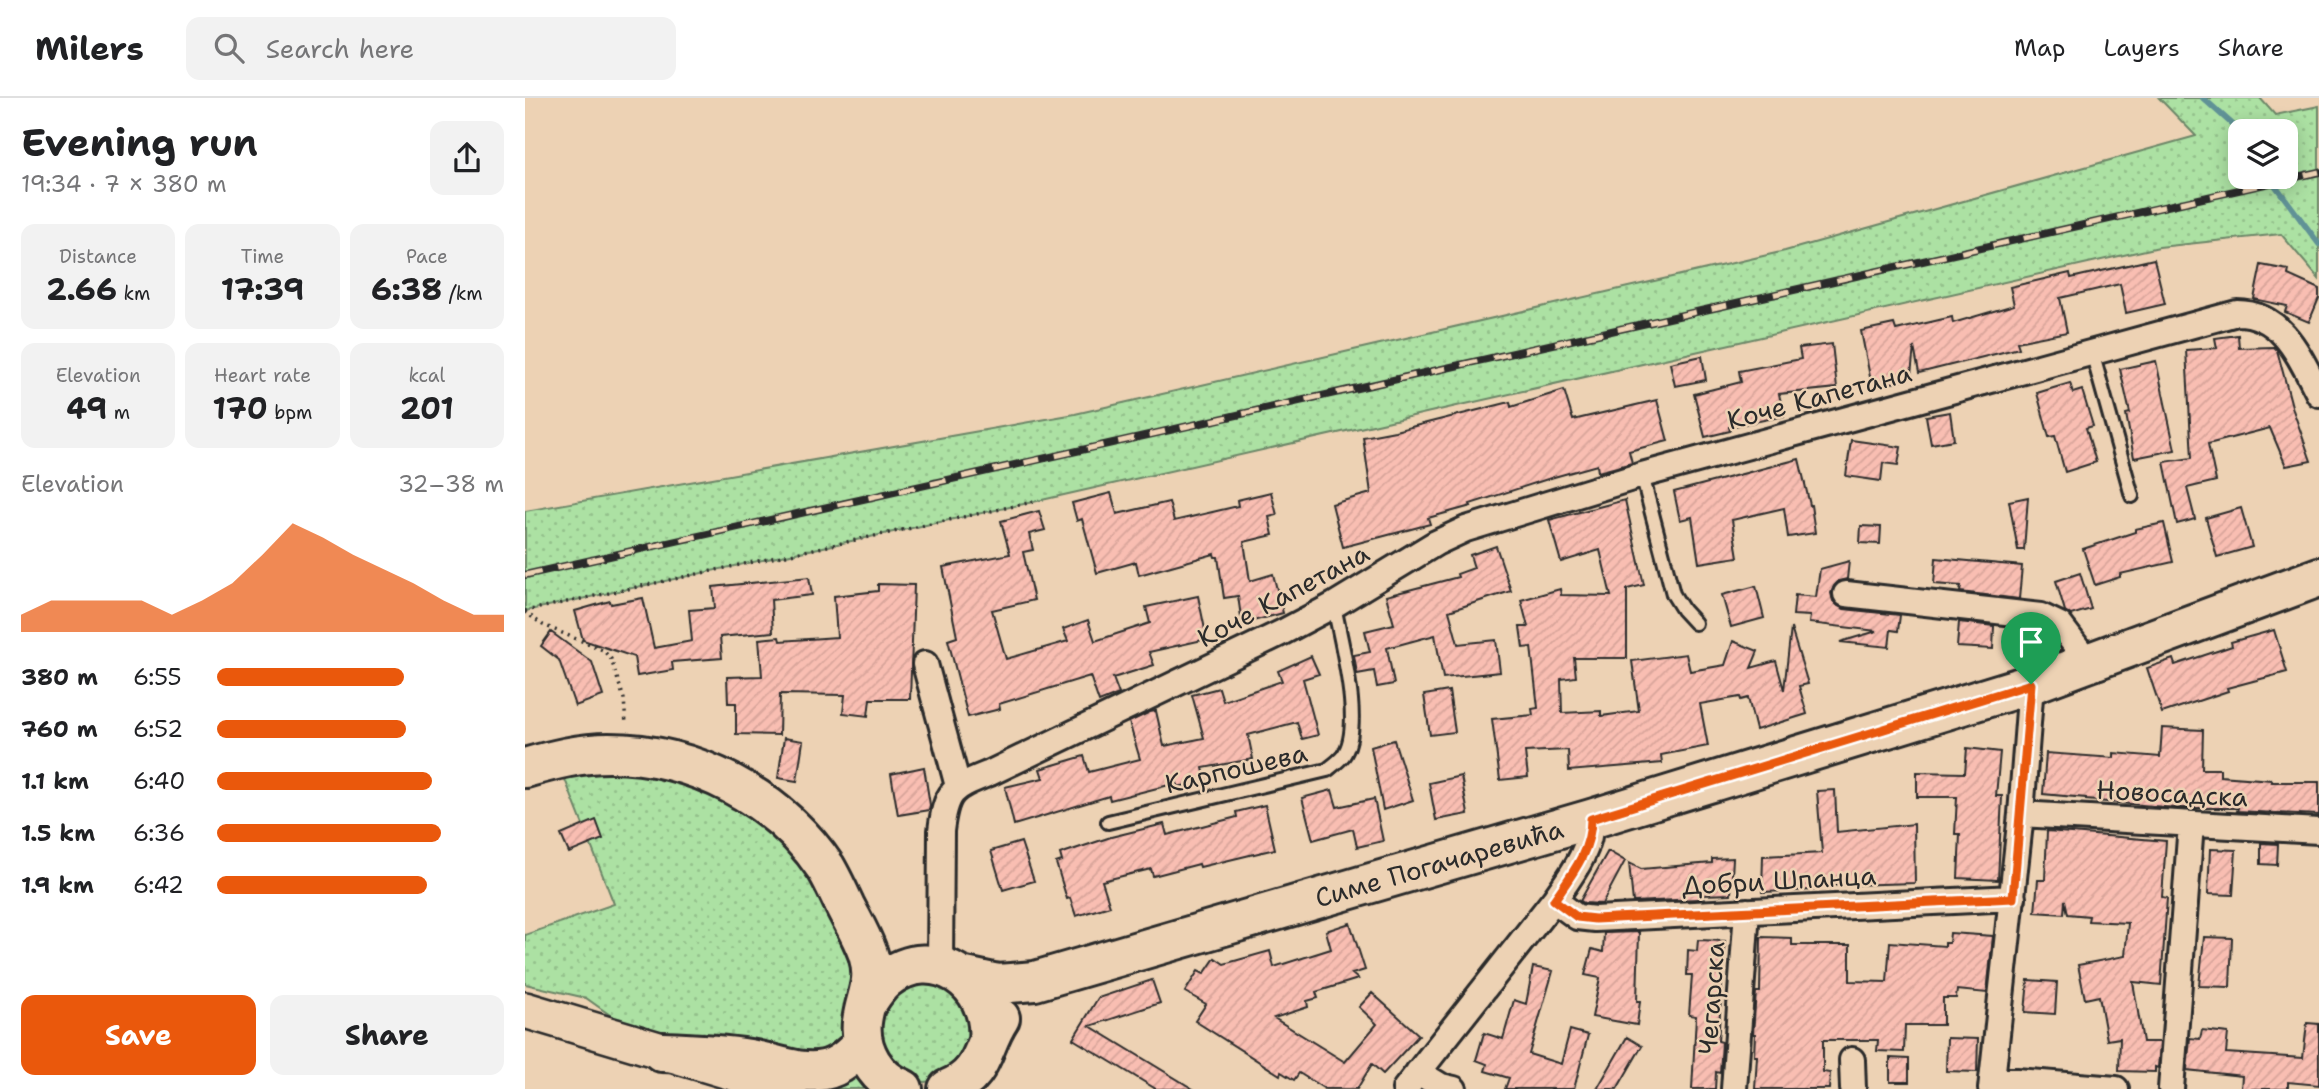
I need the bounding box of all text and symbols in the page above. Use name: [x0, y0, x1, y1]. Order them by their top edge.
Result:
search box: [186, 17, 676, 80]
text: Milers: [35, 26, 144, 71]
icon: search: [210, 29, 248, 67]
text: Search here: [266, 31, 414, 66]
text: Map: [2014, 32, 2065, 64]
text: Layers: [2103, 32, 2180, 64]
text: Share: [2218, 32, 2284, 64]
text: Evening run: [21, 117, 258, 168]
map controls: [2228, 119, 2298, 189]
button: layers: [2228, 119, 2298, 189]
button: share: [430, 121, 504, 195]
text: 19:34 · 7 × 380 m: [21, 169, 227, 199]
text: Distance: [59, 244, 137, 269]
text: Time: [241, 244, 284, 269]
text: Pace: [406, 244, 448, 269]
text: 2.66: [46, 269, 117, 310]
text: 17:39: [221, 269, 304, 310]
text: 6:38: [371, 269, 442, 310]
text: km: [117, 281, 150, 306]
text: /km: [442, 281, 483, 306]
street label: Коче Капетана: [1723, 355, 1915, 437]
text: Elevation: [56, 363, 141, 388]
text: Heart rate: [214, 363, 311, 388]
text: kcal: [408, 363, 445, 388]
text: 49: [66, 388, 107, 429]
text: 170: [213, 388, 268, 429]
text: 201: [400, 388, 454, 429]
text: m: [107, 400, 130, 425]
text: bpm: [268, 400, 312, 425]
text: Elevation: [21, 469, 124, 499]
text: 32–38 m: [398, 469, 504, 499]
street label: Коче Капетана: [1191, 535, 1375, 655]
pin: [2001, 612, 2061, 684]
icon: arrive: [2012, 623, 2050, 661]
text: 380 m: [21, 662, 98, 692]
text: 6:55: [133, 662, 182, 692]
text: 760 m: [21, 714, 98, 744]
text: 6:52: [133, 714, 183, 744]
street label: Карпошева: [1162, 735, 1310, 801]
text: 1.1 km: [21, 766, 89, 796]
text: 6:40: [133, 766, 185, 796]
street label: Новосадска: [2095, 772, 2249, 814]
street label: Симе Погачаревића: [1311, 811, 1567, 915]
text: 1.5 km: [21, 818, 95, 848]
text: 6:36: [133, 818, 185, 848]
street label: Добри Шпанца: [1681, 857, 1877, 903]
text: 1.9 km: [21, 870, 94, 900]
text: 6:42: [133, 870, 184, 900]
street label: Чегарска: [1690, 940, 1732, 1056]
button: Save: [21, 995, 256, 1075]
button: Share: [270, 995, 504, 1075]

